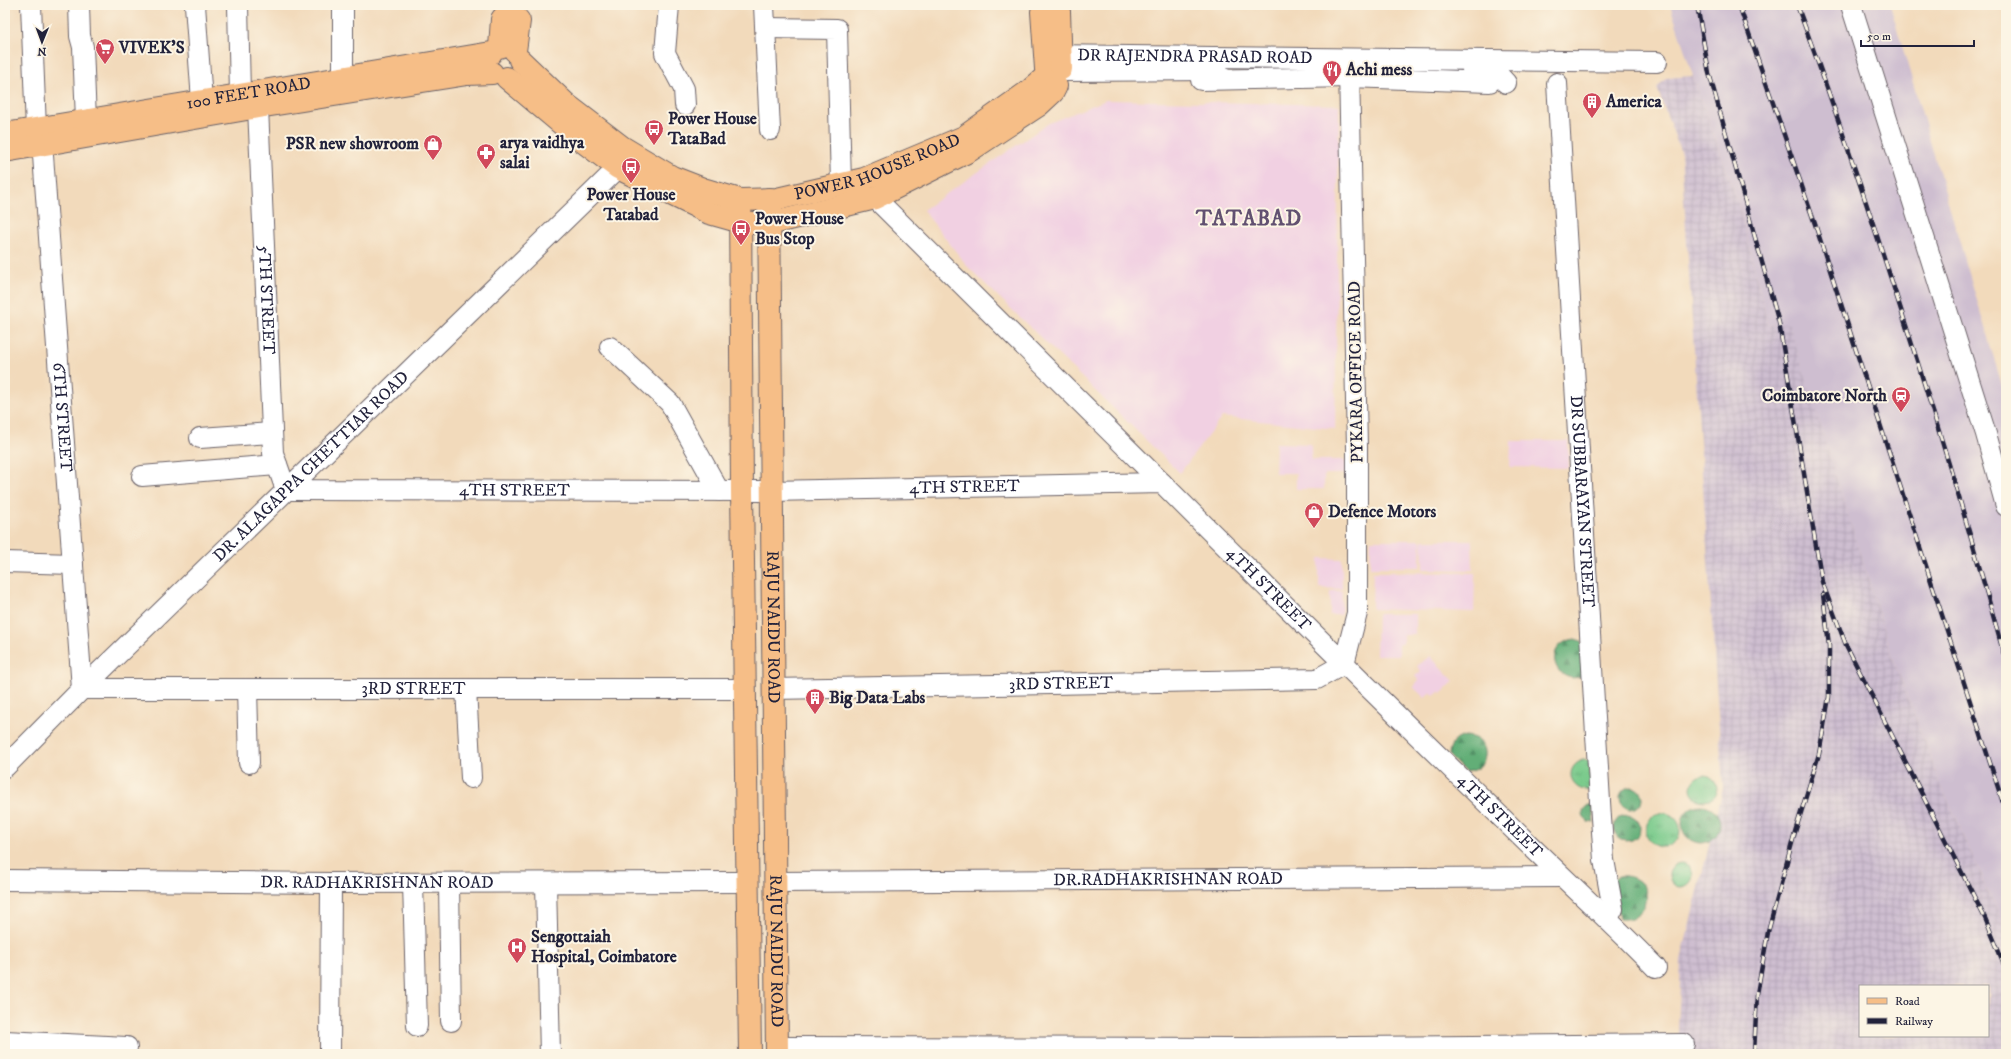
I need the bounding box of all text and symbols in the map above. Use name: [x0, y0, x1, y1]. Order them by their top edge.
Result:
north arrow: [22, 22, 62, 62]
scale bar: [1861, 22, 1974, 48]
text: 50 m: [1867, 29, 1891, 44]
supermarket icon: VIVEK'S: [94, 37, 116, 65]
place label: VIVEK'S: [118, 37, 185, 59]
text: N: [37, 44, 46, 58]
street label: DR RAJENDRA PRASAD ROAD: [1077, 44, 1313, 69]
restaurant icon: Achi mess: [1321, 59, 1343, 87]
place label: Achi mess: [1345, 59, 1413, 81]
street label: 100 FEET ROAD: [185, 72, 312, 115]
building icon: America: [1581, 91, 1603, 119]
place label: America: [1605, 91, 1663, 113]
place label: Power House TataBad: [667, 108, 757, 150]
bus stop icon: Power House TataBad: [643, 118, 665, 146]
street label: POWER HOUSE ROAD: [792, 129, 964, 206]
place label: arya vaidhya salai: [500, 132, 585, 174]
place label: PSR new showroom: [286, 133, 419, 155]
shop icon: PSR new showroom: [422, 133, 444, 161]
pharmacy icon: arya vaidhya salai: [475, 142, 497, 170]
bus stop icon: Power House Tatabad: [620, 156, 642, 184]
place label: Power House Tatabad: [587, 184, 675, 226]
district label: TATABAD: [1195, 206, 1302, 232]
place label: Power House Bus Stop: [755, 208, 844, 250]
bus stop icon: Power House Bus Stop: [730, 218, 752, 246]
street label: 5TH STREET: [253, 245, 280, 355]
street label: PYKARA OFFICE ROAD: [1343, 281, 1369, 463]
street label: 6TH STREET: [47, 362, 77, 473]
street label: DR. ALAGAPPA CHETTIAR ROAD: [208, 366, 414, 567]
place label: Coimbatore North: [1762, 385, 1887, 407]
station icon: Coimbatore North: [1890, 385, 1912, 413]
street label: DR SUBBARAYAN STREET: [1565, 394, 1599, 608]
street label: 4TH STREET: [909, 475, 1020, 499]
street label: 4TH STREET: [459, 479, 570, 502]
shop icon: Defence Motors: [1303, 501, 1325, 529]
place label: Defence Motors: [1328, 501, 1436, 523]
street label: 4TH STREET: [1221, 542, 1316, 636]
street label: RAJU NAIDU ROAD: [761, 550, 785, 704]
street label: 3RD STREET: [1009, 672, 1113, 696]
street label: 3RD STREET: [361, 678, 466, 700]
building icon: Big Data Labs: [804, 687, 826, 715]
place label: Big Data Labs: [829, 687, 926, 709]
street label: 4TH STREET: [1453, 769, 1547, 863]
street label: DR.RADHAKRISHNAN ROAD: [1053, 868, 1283, 891]
street label: DR. RADHAKRISHNAN ROAD: [260, 871, 494, 894]
street label: RAJU NAIDU ROAD: [764, 874, 788, 1028]
place label: Sengottaiah Hospital, Coimbatore: [531, 926, 677, 968]
hospital icon: Sengottaiah Hospital, Coimbatore: [506, 936, 528, 964]
legend: [1859, 985, 1989, 1037]
text: Road: [1895, 994, 1920, 1009]
text: Railway: [1895, 1014, 1933, 1029]

